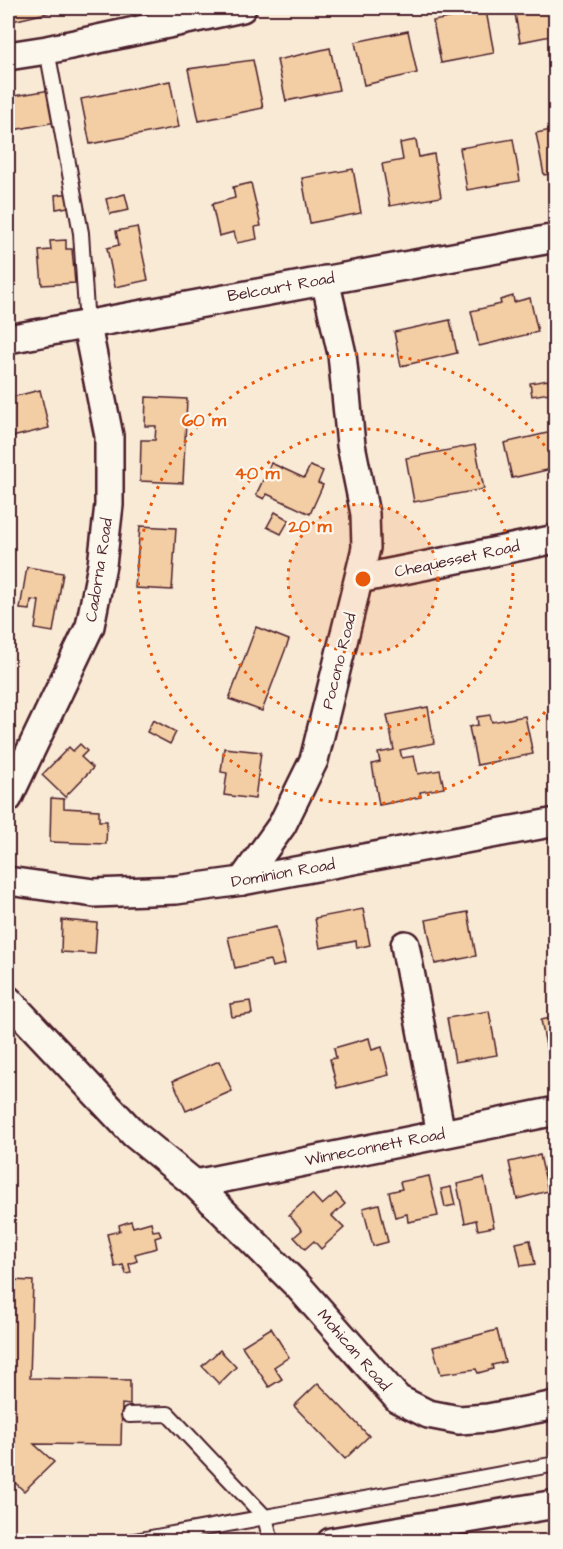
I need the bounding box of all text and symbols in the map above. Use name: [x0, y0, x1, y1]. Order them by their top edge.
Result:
street label: Belcourt Road: [226, 267, 336, 307]
text: 60 m: [182, 408, 227, 433]
text: 40 m: [235, 461, 280, 486]
text: 20 m: [288, 514, 332, 539]
street label: Cadorna Road: [80, 517, 118, 623]
street label: Chequesset Road: [392, 535, 522, 583]
centre of rings: [353, 569, 373, 589]
street label: Pocono Road: [316, 611, 362, 711]
street label: Dominion Road: [229, 853, 337, 893]
street label: Winneconnett Road: [303, 1123, 447, 1171]
street label: Mohican Road: [312, 1304, 396, 1396]

